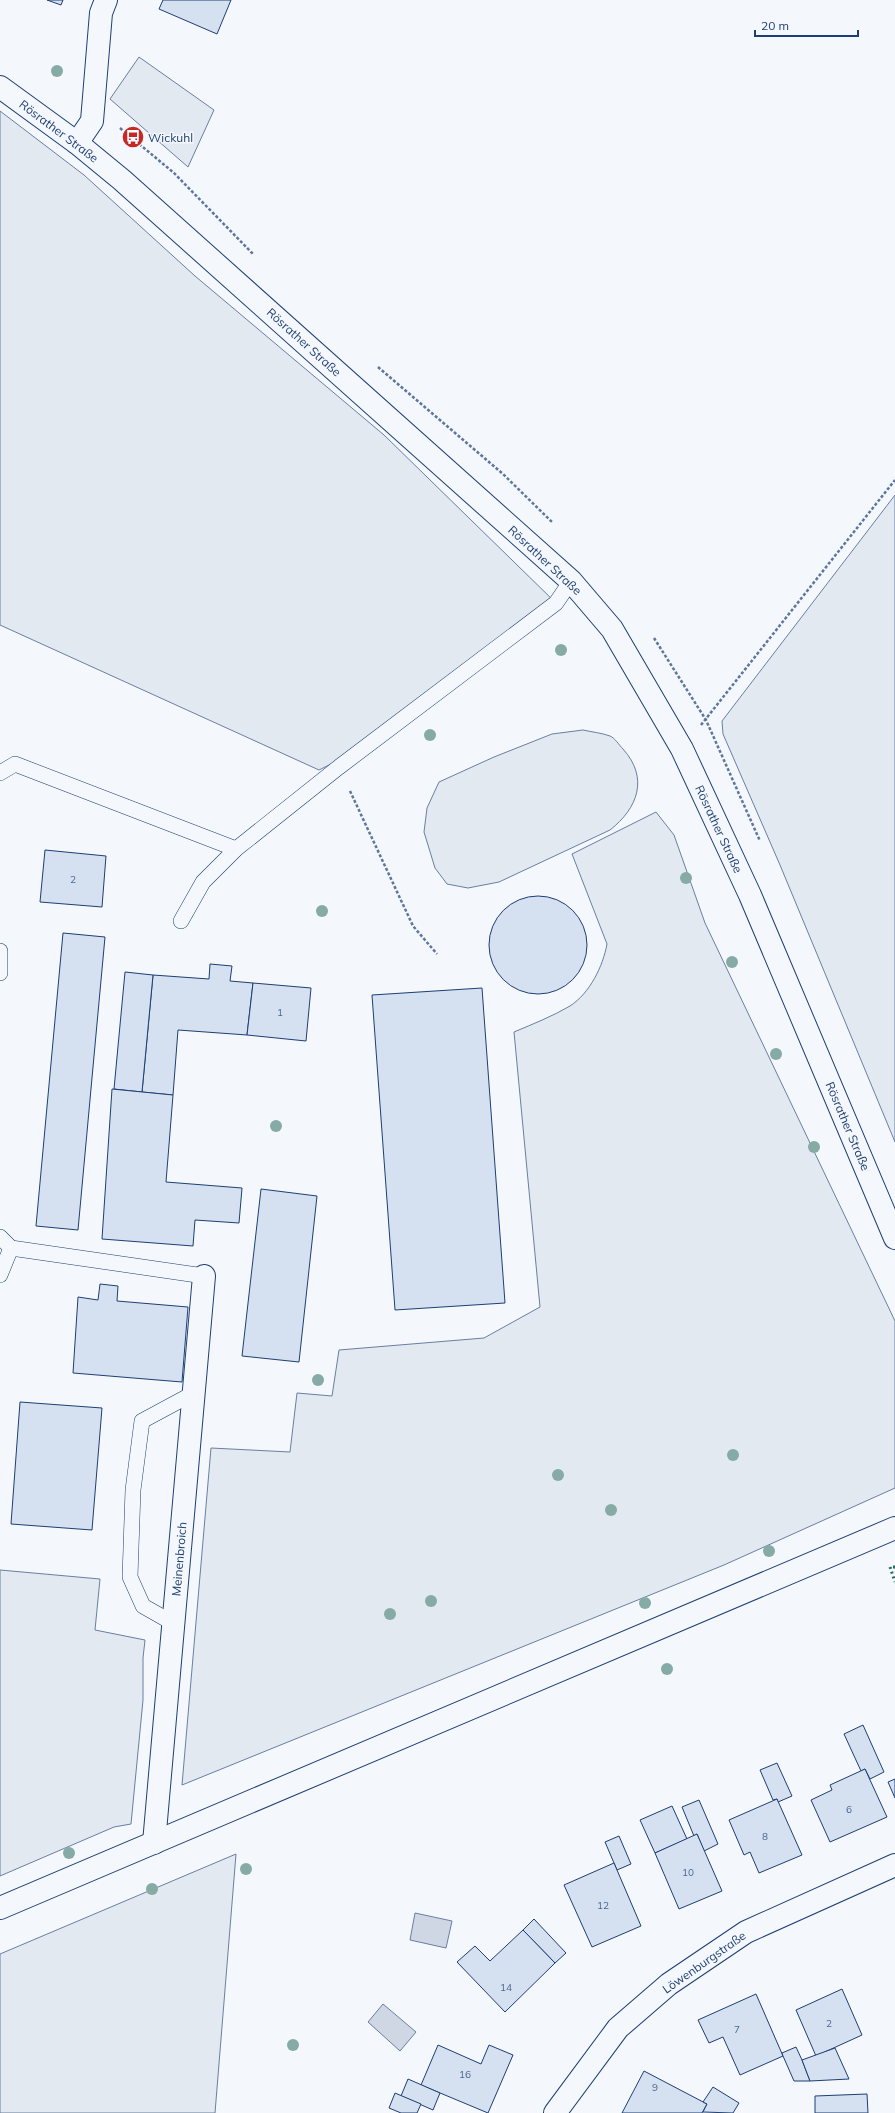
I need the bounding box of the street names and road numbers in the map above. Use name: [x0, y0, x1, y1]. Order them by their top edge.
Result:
street label: Rösrather Straße: [17, 96, 101, 166]
street label: Rösrather Straße: [264, 305, 344, 379]
street label: Rösrather Straße: [505, 522, 585, 598]
street label: Rösrather Straße: [692, 783, 746, 875]
street label: Rösrather Straße: [823, 1079, 873, 1173]
street label: Meinenbroich: [168, 1521, 190, 1597]
street label: Löwenburgstraße: [659, 1928, 749, 1996]

